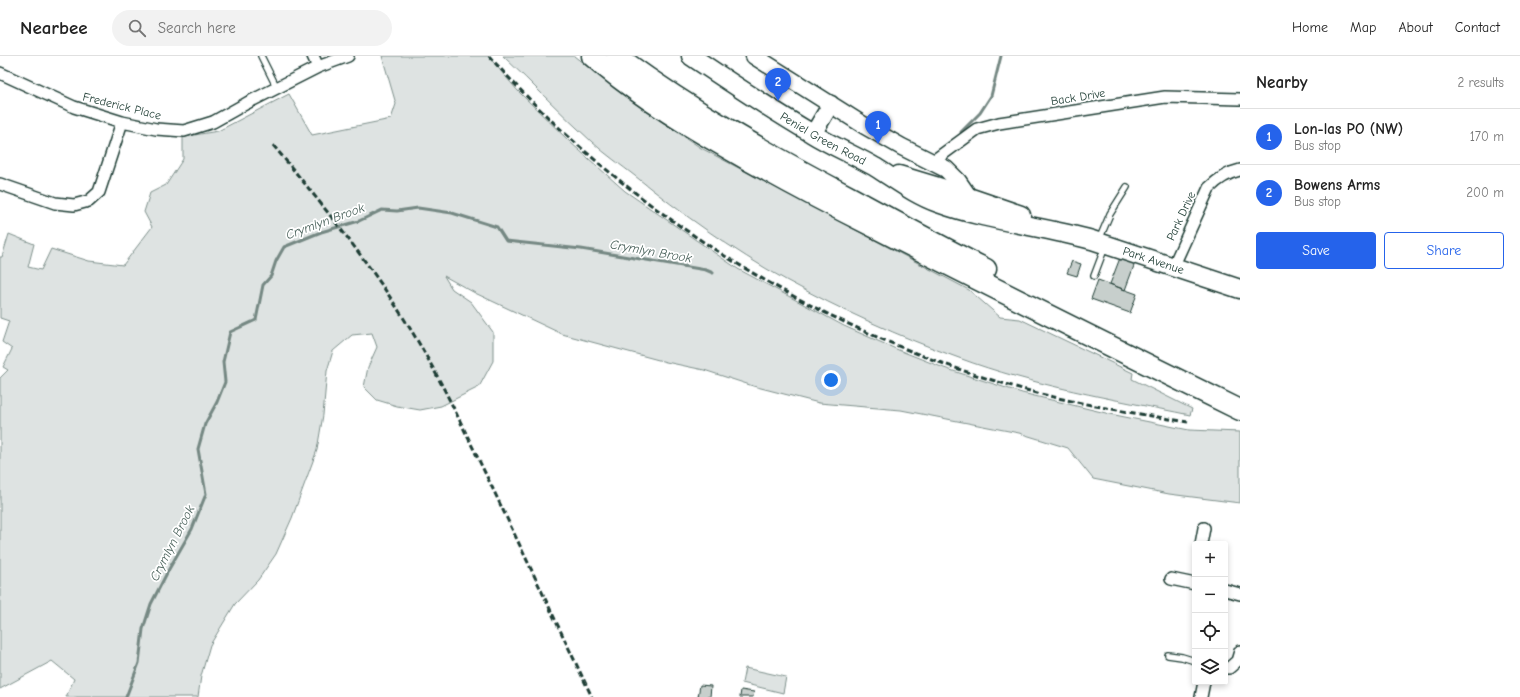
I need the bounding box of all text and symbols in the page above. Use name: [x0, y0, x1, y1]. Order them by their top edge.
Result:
search box: [112, 10, 392, 46]
text: Nearbee: [20, 17, 88, 39]
icon: search: [126, 17, 148, 39]
text: Search here: [158, 19, 236, 37]
text: Home: [1292, 19, 1328, 36]
text: Map: [1350, 19, 1376, 36]
text: About: [1398, 19, 1433, 36]
text: Contact: [1455, 19, 1500, 36]
pin: 2: [765, 68, 791, 101]
text: Nearby: [1256, 73, 1307, 92]
text: 2 results: [1457, 75, 1504, 90]
street label: Back Drive: [1050, 86, 1106, 108]
street label: Frederick Place: [81, 89, 163, 123]
street label: Peniel Green Road: [778, 109, 869, 168]
pin: 1: [865, 111, 891, 144]
text: Lon-las PO (NW): [1294, 120, 1403, 138]
text: 1: [1266, 129, 1272, 144]
text: 170 m: [1470, 129, 1504, 144]
text: Bus stop: [1294, 138, 1341, 153]
text: Bowens Arms: [1294, 176, 1380, 194]
text: 2: [1266, 185, 1272, 200]
text: 200 m: [1466, 185, 1504, 200]
street label: Park Drive: [1163, 189, 1199, 243]
text: Bus stop: [1294, 194, 1341, 209]
water label: Crymlyn Brook: [284, 200, 367, 242]
button: Save: [1256, 232, 1376, 269]
button: Share: [1384, 232, 1504, 269]
water label: Crymlyn Brook: [609, 236, 694, 266]
street label: Park Avenue: [1121, 244, 1186, 277]
your location: [821, 370, 841, 390]
water label: Crymlyn Brook: [147, 502, 198, 583]
map controls: [1192, 541, 1228, 685]
button: +: [1192, 541, 1228, 577]
button: −: [1192, 577, 1228, 613]
button: locate: [1192, 613, 1228, 649]
button: layers: [1192, 649, 1228, 685]

